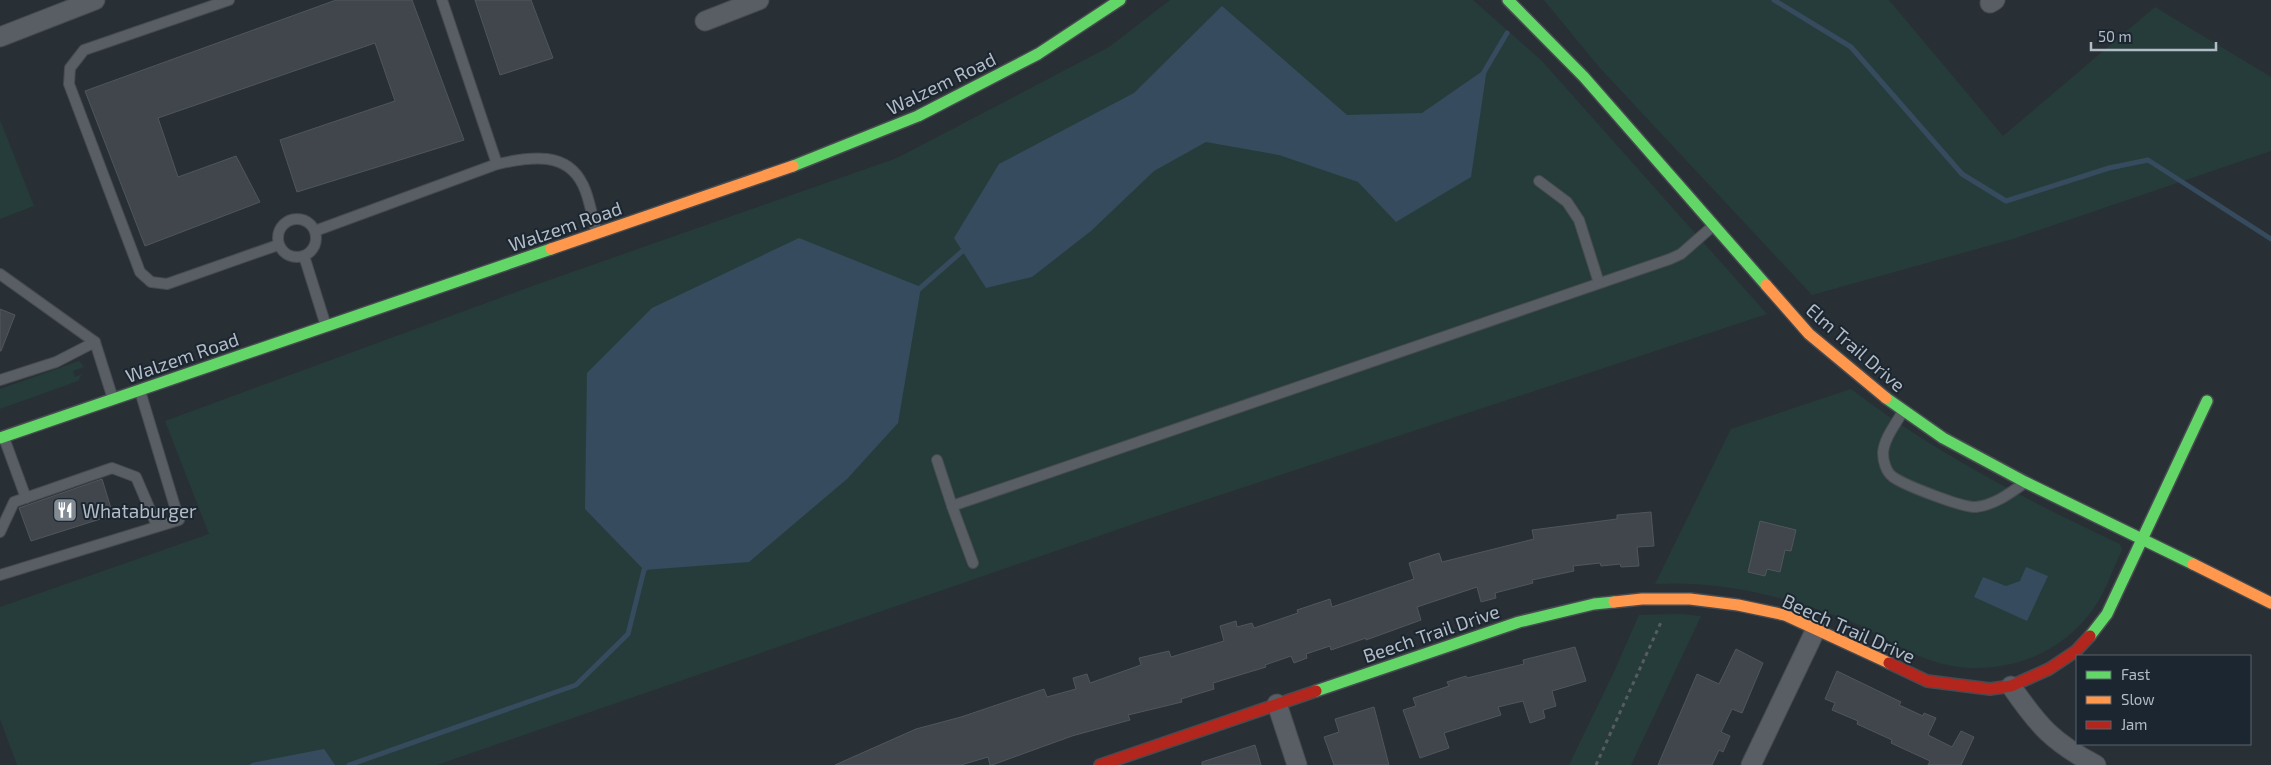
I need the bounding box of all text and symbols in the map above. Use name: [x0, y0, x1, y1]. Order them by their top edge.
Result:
scale bar: [2091, 20, 2216, 52]
text: 50 m: [2098, 27, 2132, 45]
street label: Walzem Road: [883, 47, 999, 119]
street label: Walzem Road: [505, 196, 625, 256]
street label: Elm Trail Drive: [1802, 298, 1910, 396]
street label: Walzem Road: [122, 327, 242, 387]
restaurant icon: Whataburger: [52, 497, 78, 523]
place label: Whataburger: [82, 499, 197, 522]
street label: Beech Trail Drive: [1779, 588, 1919, 668]
street label: Beech Trail Drive: [1360, 599, 1502, 667]
legend: [2076, 655, 2251, 745]
text: Fast: [2121, 665, 2151, 683]
text: Slow: [2121, 690, 2155, 708]
text: Jam: [2121, 715, 2147, 733]

